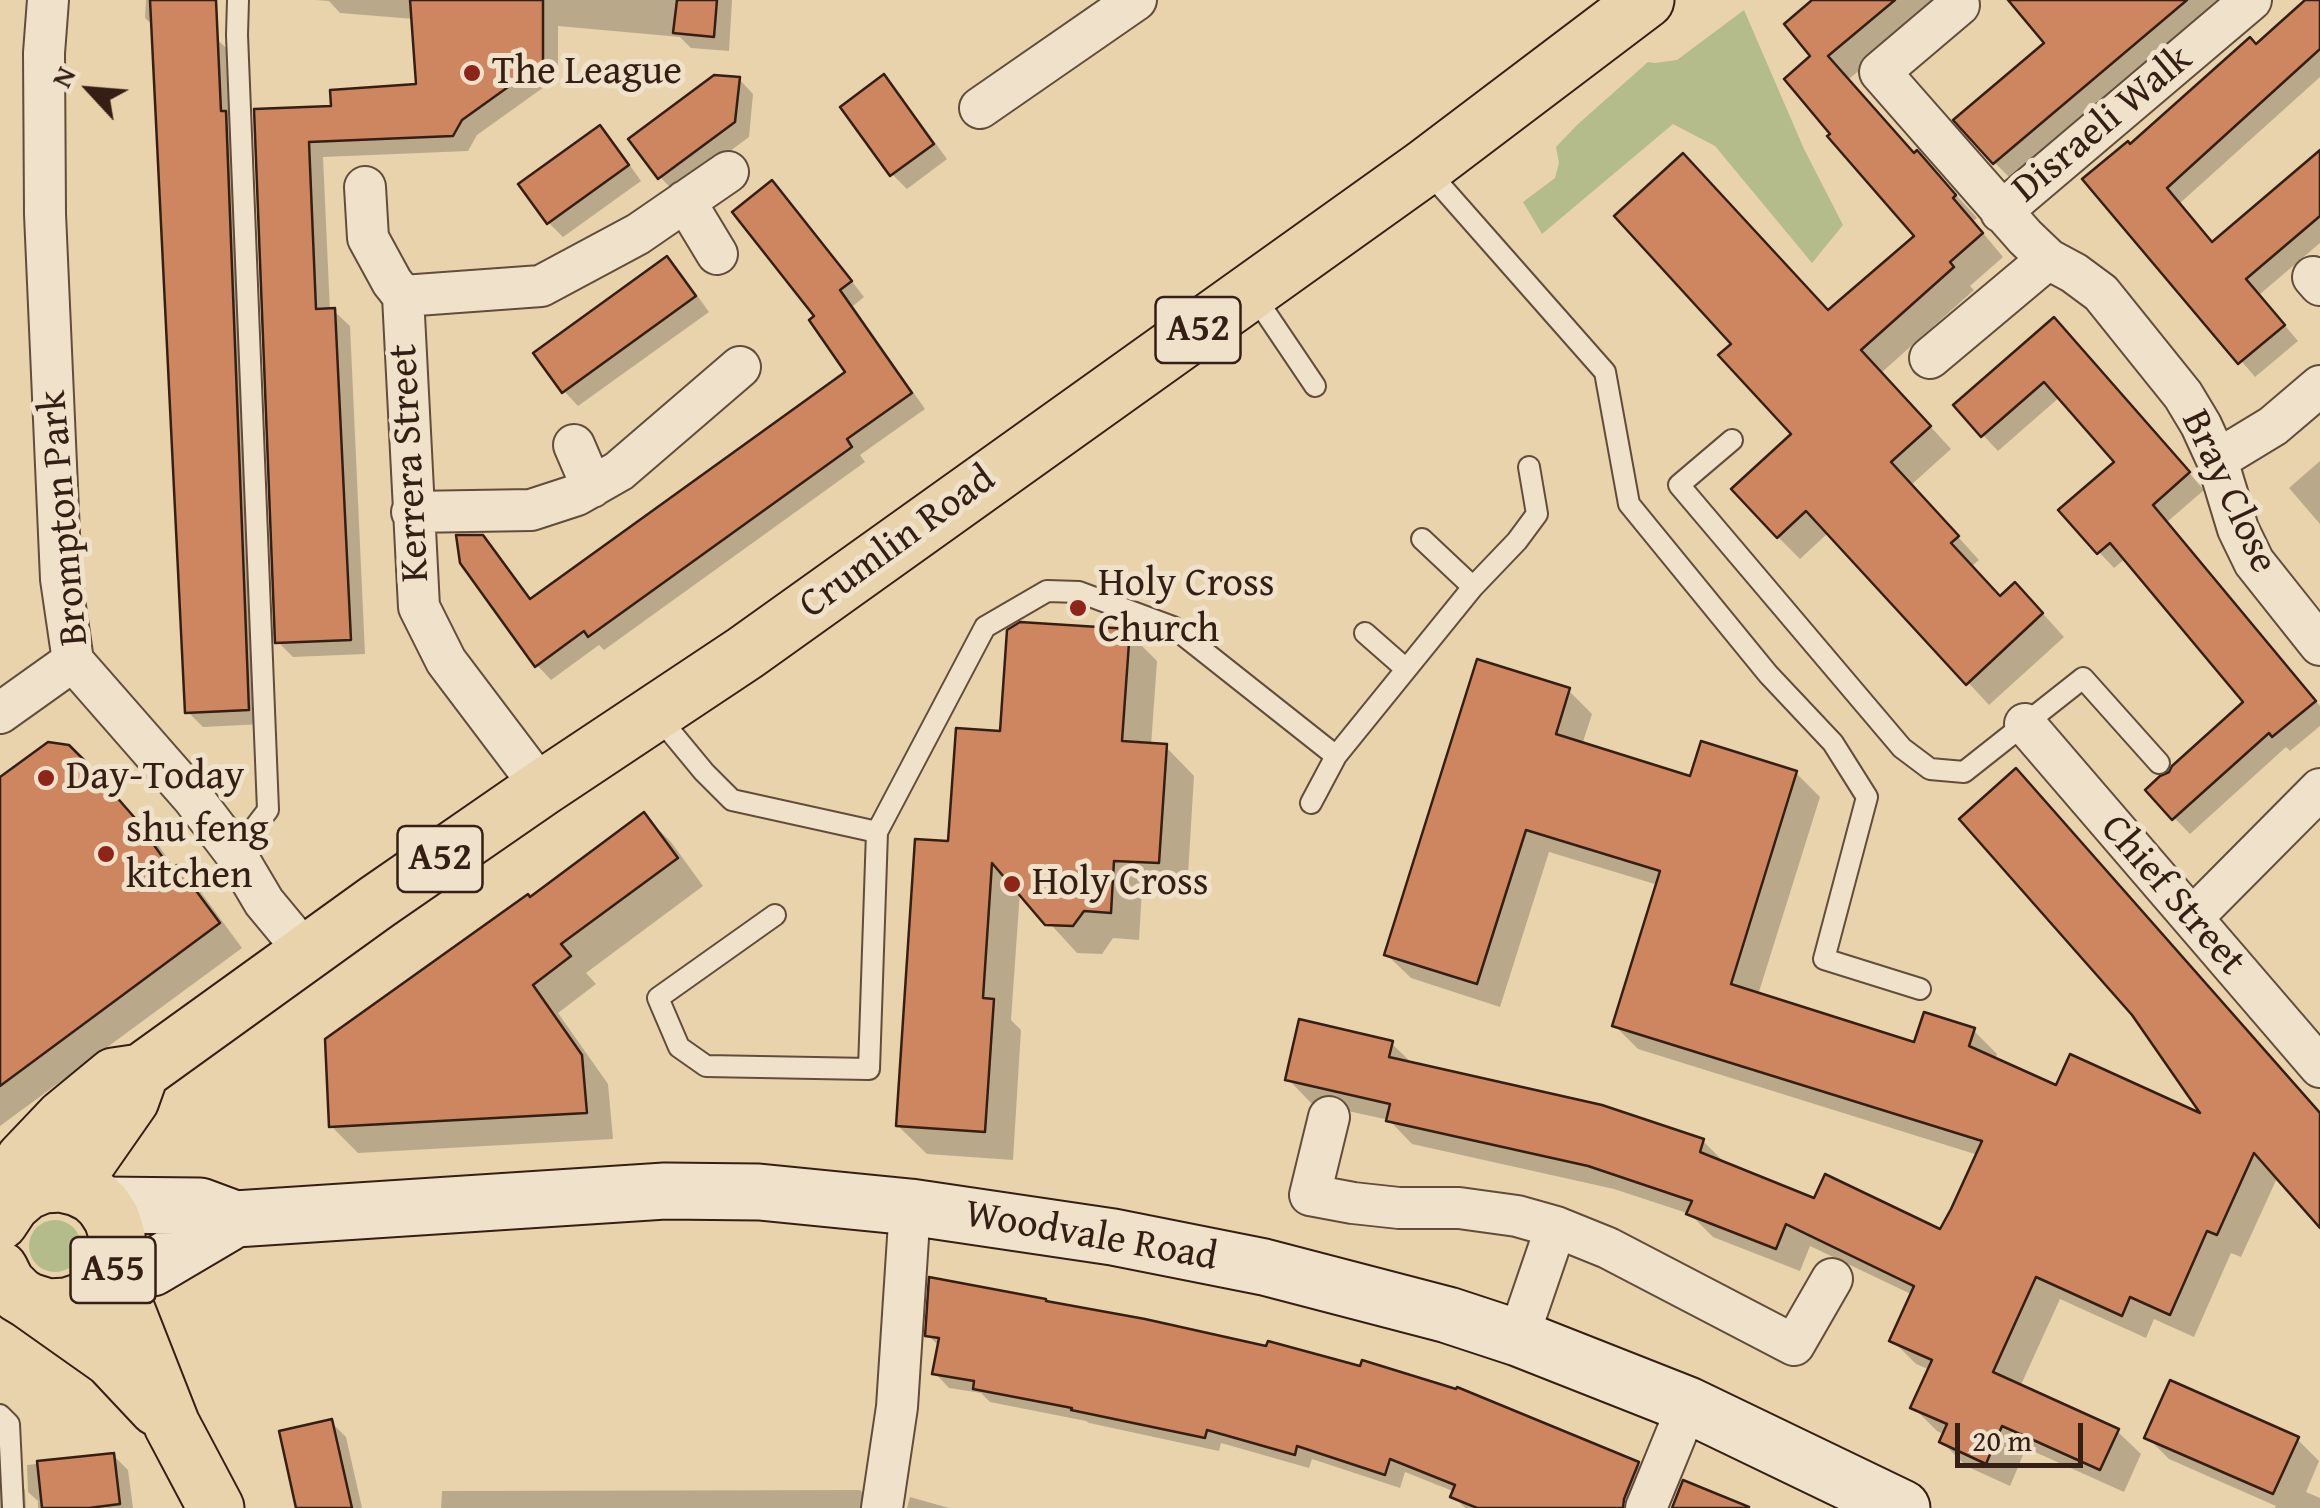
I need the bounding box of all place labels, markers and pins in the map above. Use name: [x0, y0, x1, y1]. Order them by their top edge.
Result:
place label: The League: [492, 49, 682, 97]
marker: The League: [461, 62, 483, 84]
place label: Holy Cross Church: [1098, 561, 1275, 655]
marker: Holy Cross Church: [1067, 597, 1089, 619]
place label: Day-Today: [66, 754, 244, 802]
marker: Day-Today: [35, 767, 57, 789]
place label: shu feng kitchen: [126, 807, 269, 901]
marker: shu feng kitchen: [95, 843, 117, 865]
place label: Holy Cross: [1032, 860, 1209, 908]
marker: Holy Cross: [1001, 873, 1023, 895]

